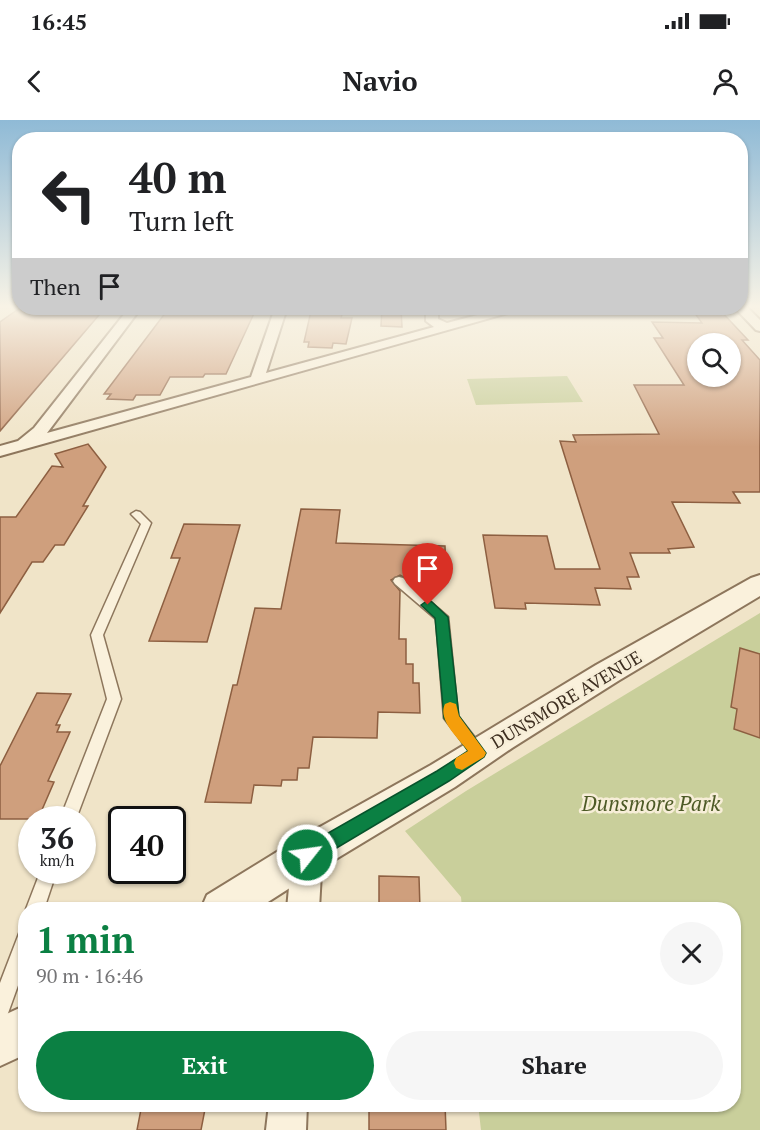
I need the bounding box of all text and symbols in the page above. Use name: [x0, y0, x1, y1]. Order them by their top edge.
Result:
text: 16:45: [30, 7, 87, 36]
text: Navio: [342, 63, 418, 99]
icon: back: [18, 65, 51, 98]
icon: person: [709, 65, 742, 98]
text: 40 m: [129, 149, 227, 205]
icon: left: [30, 156, 108, 234]
text: Turn left: [129, 203, 234, 239]
icon: arrive: [93, 270, 126, 303]
text: Then: [30, 272, 81, 301]
map controls: [687, 333, 741, 387]
button: search: [687, 333, 741, 387]
pin: [402, 543, 453, 605]
icon: arrive: [411, 552, 444, 585]
street label: DUNSMORE AVENUE: [486, 645, 646, 753]
park label: Dunsmore Park: [581, 789, 721, 817]
speed limit sign: 40: [108, 806, 186, 884]
text: 36: [40, 818, 74, 858]
position arrow: [275, 823, 339, 887]
text: km/h: [40, 850, 74, 870]
text: 1 min: [36, 916, 134, 963]
button: close: [660, 922, 723, 985]
text: 90 m · 16:46: [36, 962, 143, 989]
button: Exit: [36, 1031, 374, 1100]
button: Share: [386, 1031, 723, 1100]

